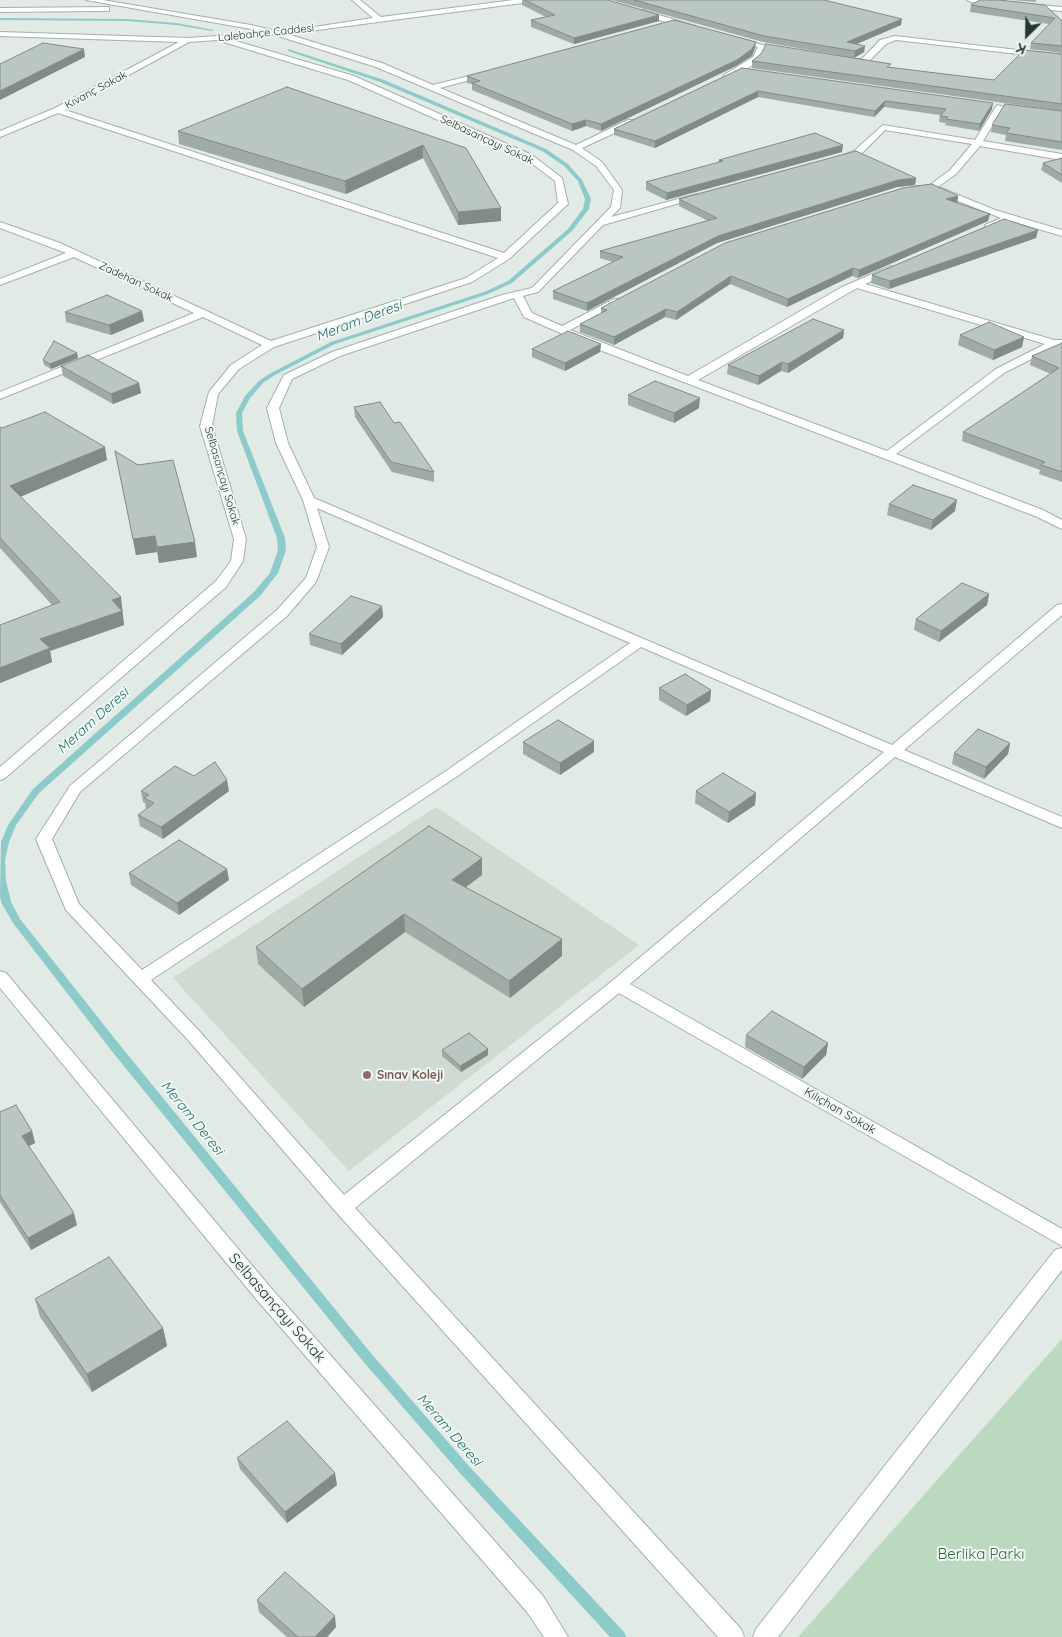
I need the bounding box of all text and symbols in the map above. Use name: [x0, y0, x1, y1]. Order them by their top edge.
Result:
north arrow: [1002, 10, 1052, 60]
street label: Lalebahçe Caddesi: [217, 21, 315, 45]
text: K: [1013, 39, 1029, 59]
street label: Kıvanç Sokak: [63, 68, 129, 112]
street label: Selbasançayı Sokak: [438, 113, 536, 167]
street label: Zadehan Sokak: [97, 259, 175, 305]
water label: Meram Deresi: [314, 297, 404, 345]
street label: Selbasançayı Sokak: [202, 425, 242, 527]
water label: Meram Deresi: [54, 685, 132, 757]
place label: Sınav Koleji: [377, 1068, 443, 1082]
marker: Sınav Koleji: [361, 1069, 373, 1081]
water label: Meram Deresi: [157, 1078, 227, 1158]
street label: Kılıçhan Sokak: [802, 1085, 878, 1137]
street label: Selbasançayı Sokak: [225, 1250, 329, 1366]
water label: Meram Deresi: [413, 1390, 485, 1470]
park label: Berlika Parkı: [938, 1545, 1024, 1563]

